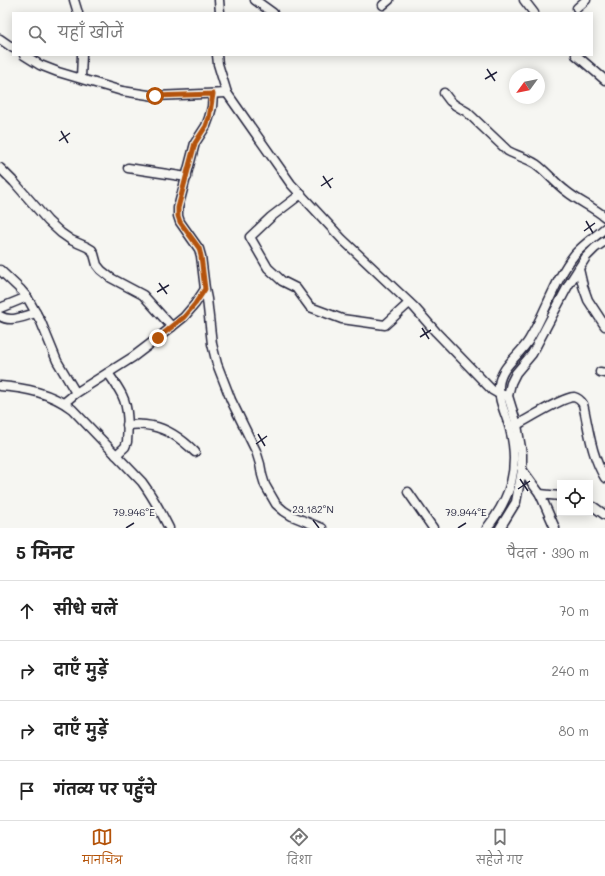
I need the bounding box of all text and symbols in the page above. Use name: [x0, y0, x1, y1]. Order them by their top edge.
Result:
search box: [12, 12, 593, 56]
text: यहाँ खोजें: [58, 22, 123, 42]
icon: search: [26, 23, 48, 45]
north arrow: [509, 68, 545, 104]
route start: [146, 87, 164, 105]
route end: [149, 329, 167, 347]
map controls: [557, 480, 593, 516]
button: locate: [557, 480, 593, 516]
text: 23.182°N: [292, 502, 334, 516]
text: 79.946°E: [113, 505, 155, 519]
text: 79.944°E: [445, 505, 487, 519]
text: 5 मिनट: [16, 541, 73, 563]
text: पैदल · 390 m: [507, 544, 589, 561]
text: सीधे चलें: [54, 599, 117, 619]
icon: ahead: [16, 600, 38, 622]
text: 70 m: [559, 602, 589, 619]
text: दाएँ मुड़ें: [54, 659, 108, 679]
icon: right: [16, 660, 38, 682]
text: 240 m: [552, 662, 589, 679]
text: दाएँ मुड़ें: [54, 719, 108, 739]
icon: right: [16, 720, 38, 742]
text: 80 m: [559, 722, 589, 739]
text: गंतव्य पर पहुँचे: [54, 779, 156, 799]
icon: arrive: [16, 780, 38, 802]
tab: मानचित्र: [82, 826, 123, 872]
tab: दिशा: [287, 826, 312, 872]
tab: सहेजे गए: [476, 826, 523, 872]

